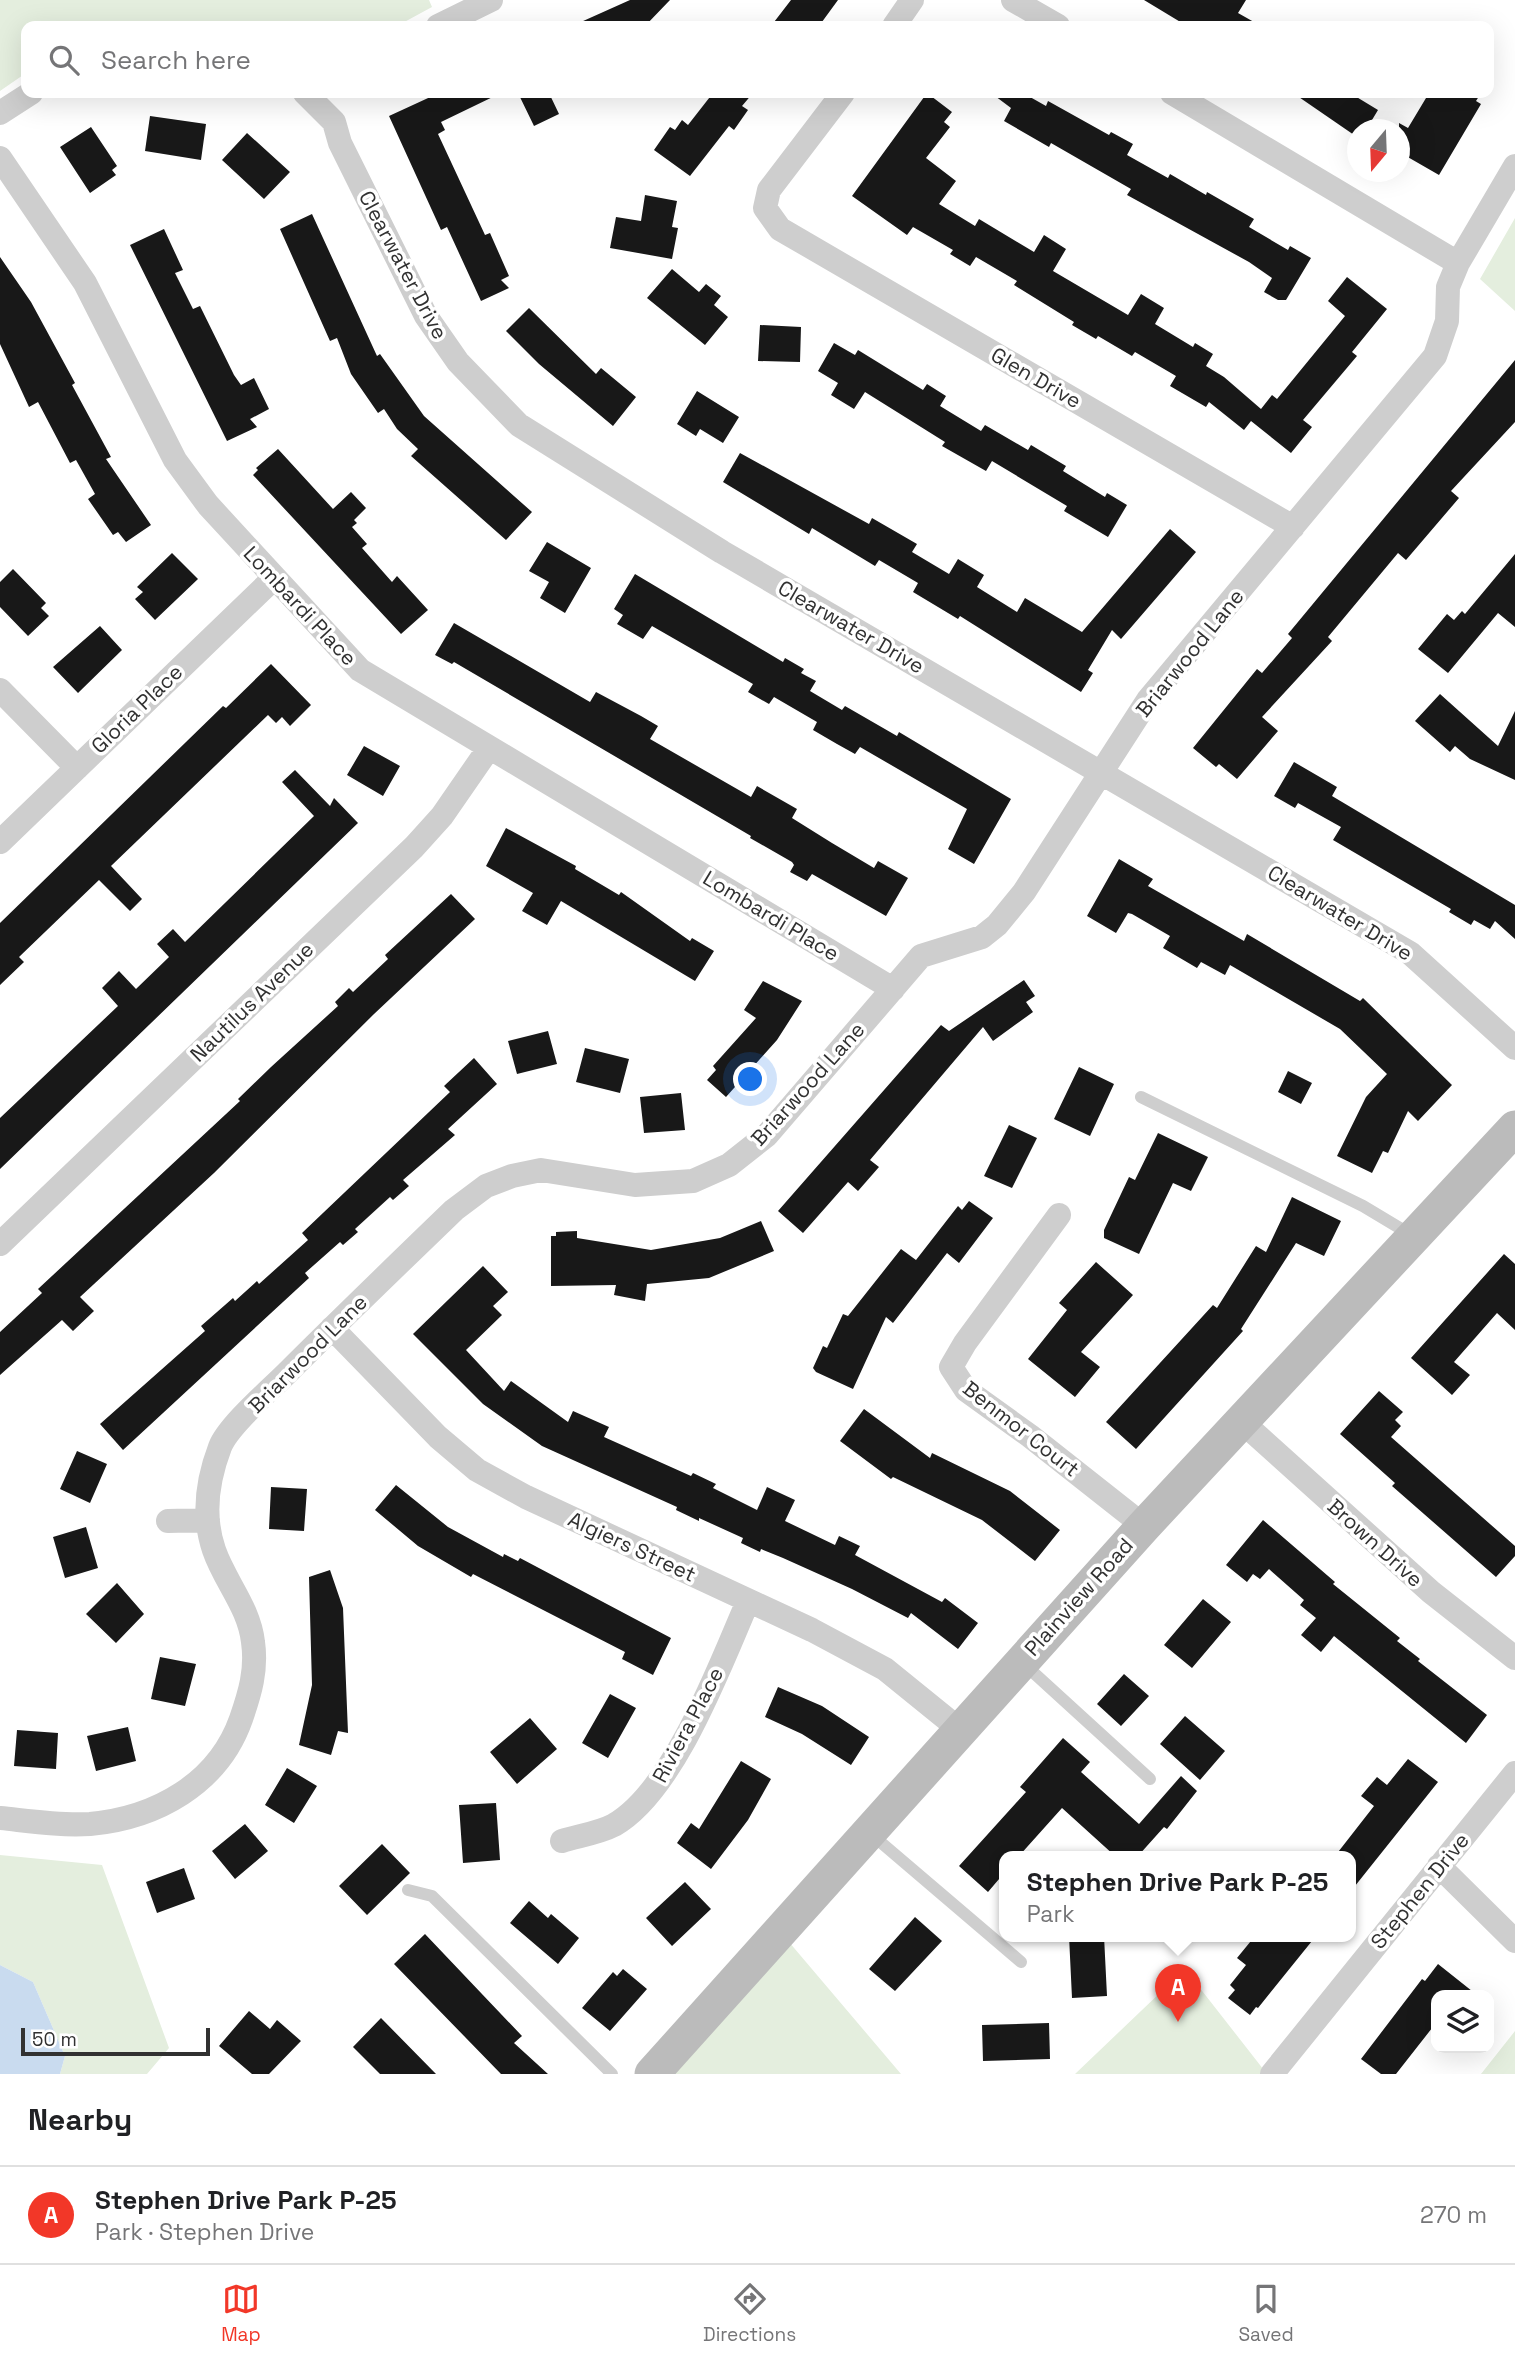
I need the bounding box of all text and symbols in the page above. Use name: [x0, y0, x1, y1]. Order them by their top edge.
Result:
search box: [21, 21, 1494, 98]
icon: search: [45, 41, 83, 79]
text: Search here: [101, 43, 251, 77]
north arrow: [1347, 119, 1410, 182]
street label: Clearwater Drive: [353, 186, 454, 344]
street label: Glen Drive: [986, 341, 1086, 414]
street label: Lombardi Place: [238, 540, 363, 671]
street label: Clearwater Drive: [773, 574, 929, 679]
street label: Briarwood Lane: [1130, 583, 1250, 722]
street label: Gloria Place: [85, 658, 188, 759]
street label: Clearwater Drive: [1263, 859, 1418, 966]
street label: Lombardi Place: [698, 864, 844, 967]
street label: Nautilus Avenue: [184, 936, 319, 1068]
street label: Briarwood Lane: [745, 1016, 870, 1151]
your location: [733, 1062, 767, 1096]
street label: Briarwood Lane: [242, 1288, 373, 1419]
street label: Benmor Court: [958, 1375, 1085, 1482]
street label: Brown Drive: [1322, 1493, 1429, 1593]
street label: Algiers Street: [564, 1505, 700, 1588]
street label: Plainview Road: [1018, 1532, 1139, 1661]
street label: Riviera Place: [646, 1662, 729, 1787]
street label: Stephen Drive: [1364, 1827, 1475, 1954]
popup: [999, 1851, 1356, 1942]
text: Stephen Drive Park P-25: [1027, 1865, 1328, 1899]
text: Park: [1027, 1899, 1075, 1929]
pin: A: [1155, 1964, 1201, 2022]
map controls: [1431, 1990, 1494, 2053]
button: layers: [1431, 1990, 1494, 2053]
scale bar: [21, 2025, 210, 2057]
text: 50 m: [32, 2027, 77, 2052]
text: Nearby: [28, 2100, 132, 2139]
text: Stephen Drive Park P-25: [95, 2183, 397, 2217]
text: A: [44, 2200, 58, 2230]
text: 270 m: [1420, 2200, 1487, 2230]
text: Park · Stephen Drive: [95, 2217, 314, 2247]
tab: Map: [221, 2280, 261, 2347]
tab: Directions: [703, 2280, 796, 2347]
tab: Saved: [1238, 2280, 1294, 2347]

